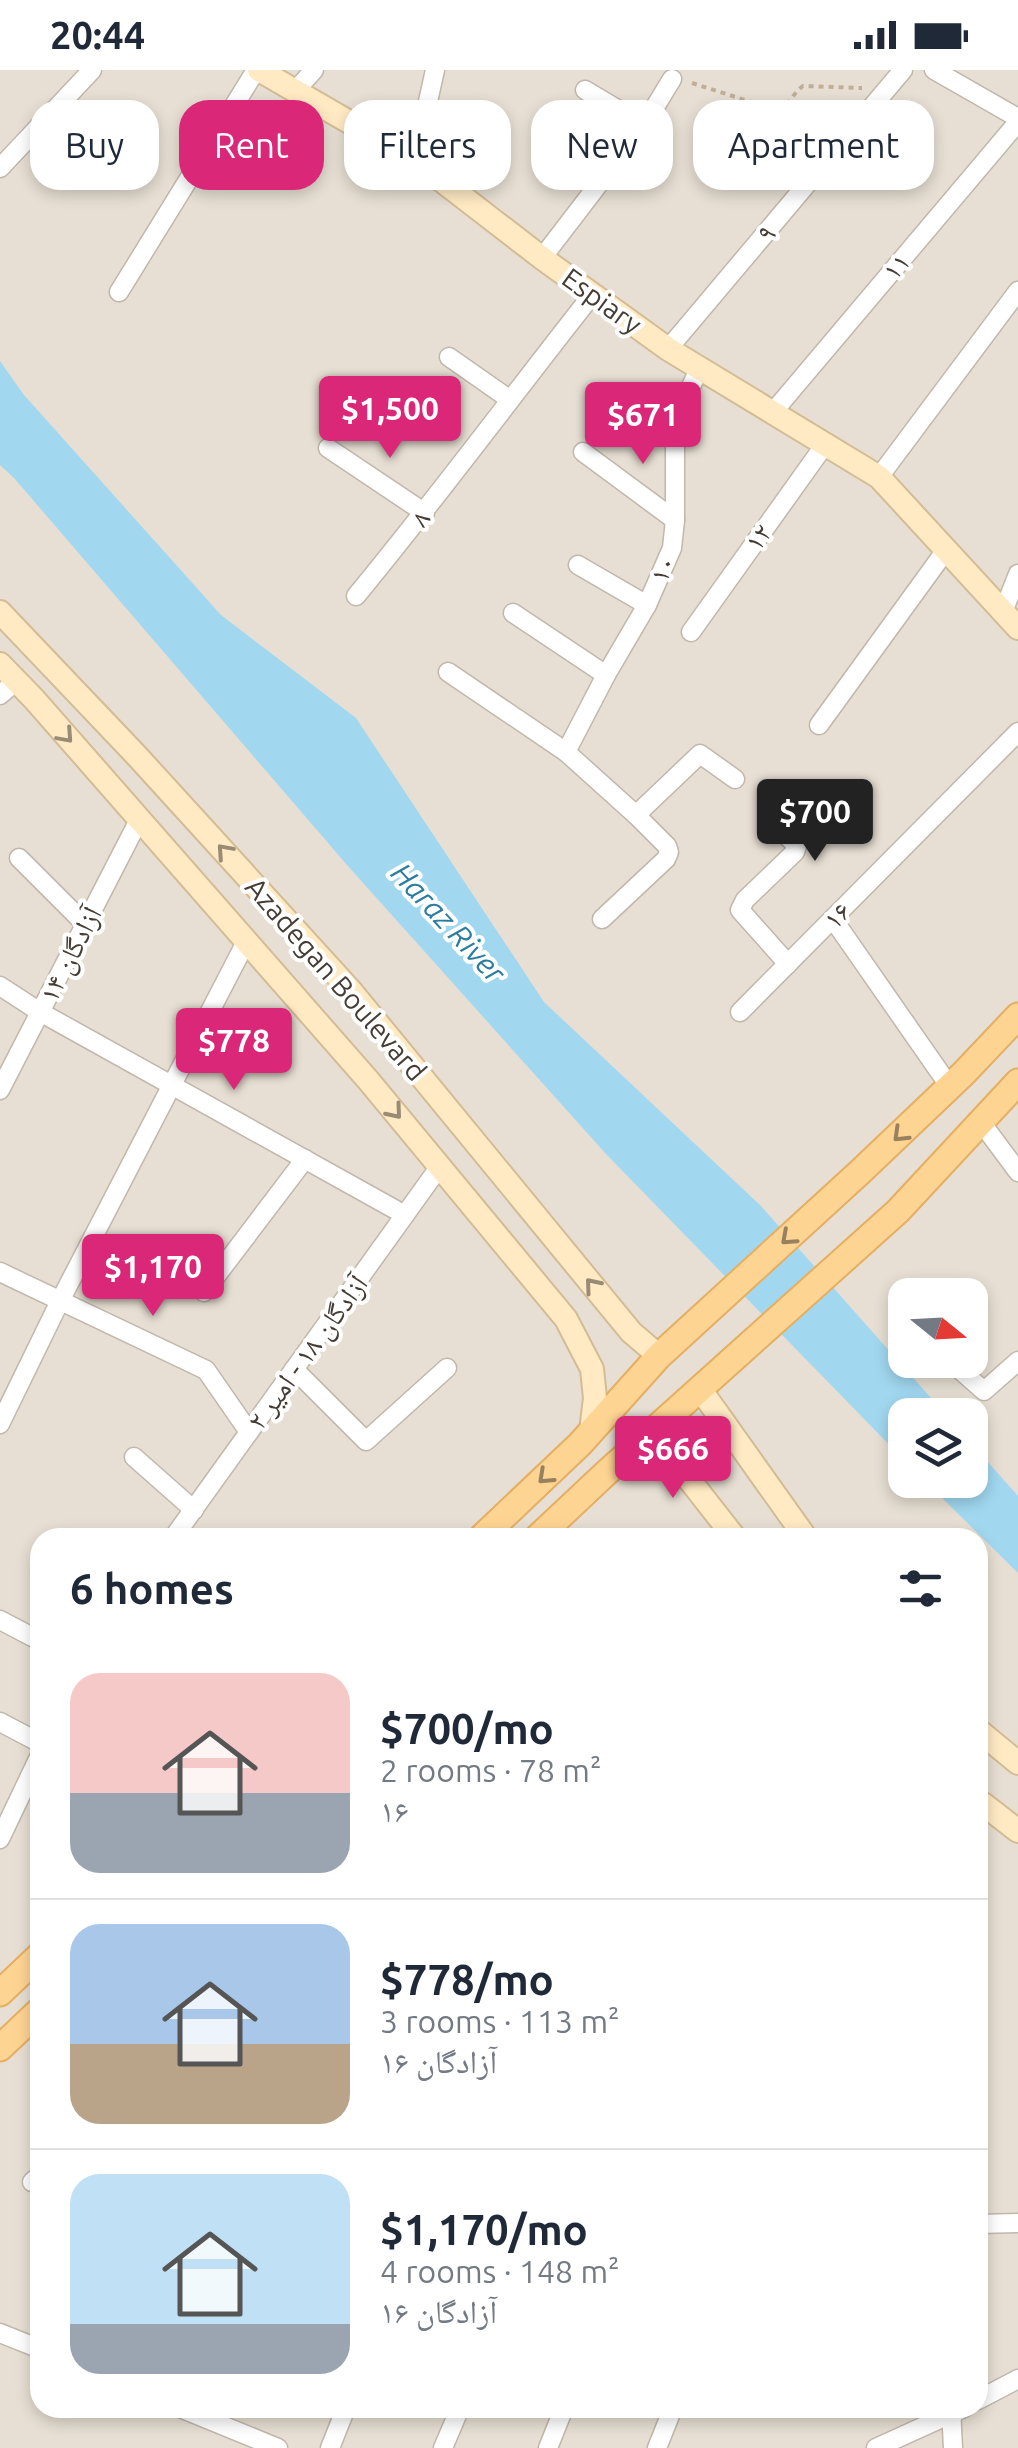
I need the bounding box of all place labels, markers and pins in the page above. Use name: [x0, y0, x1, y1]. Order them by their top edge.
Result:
pin: $1,500: [309, 376, 471, 461]
pin: $671: [584, 382, 702, 467]
pin: $700: [756, 779, 874, 864]
pin: $778: [175, 1008, 293, 1093]
pin: $1,170: [72, 1234, 234, 1319]
pin: $666: [614, 1416, 732, 1501]

